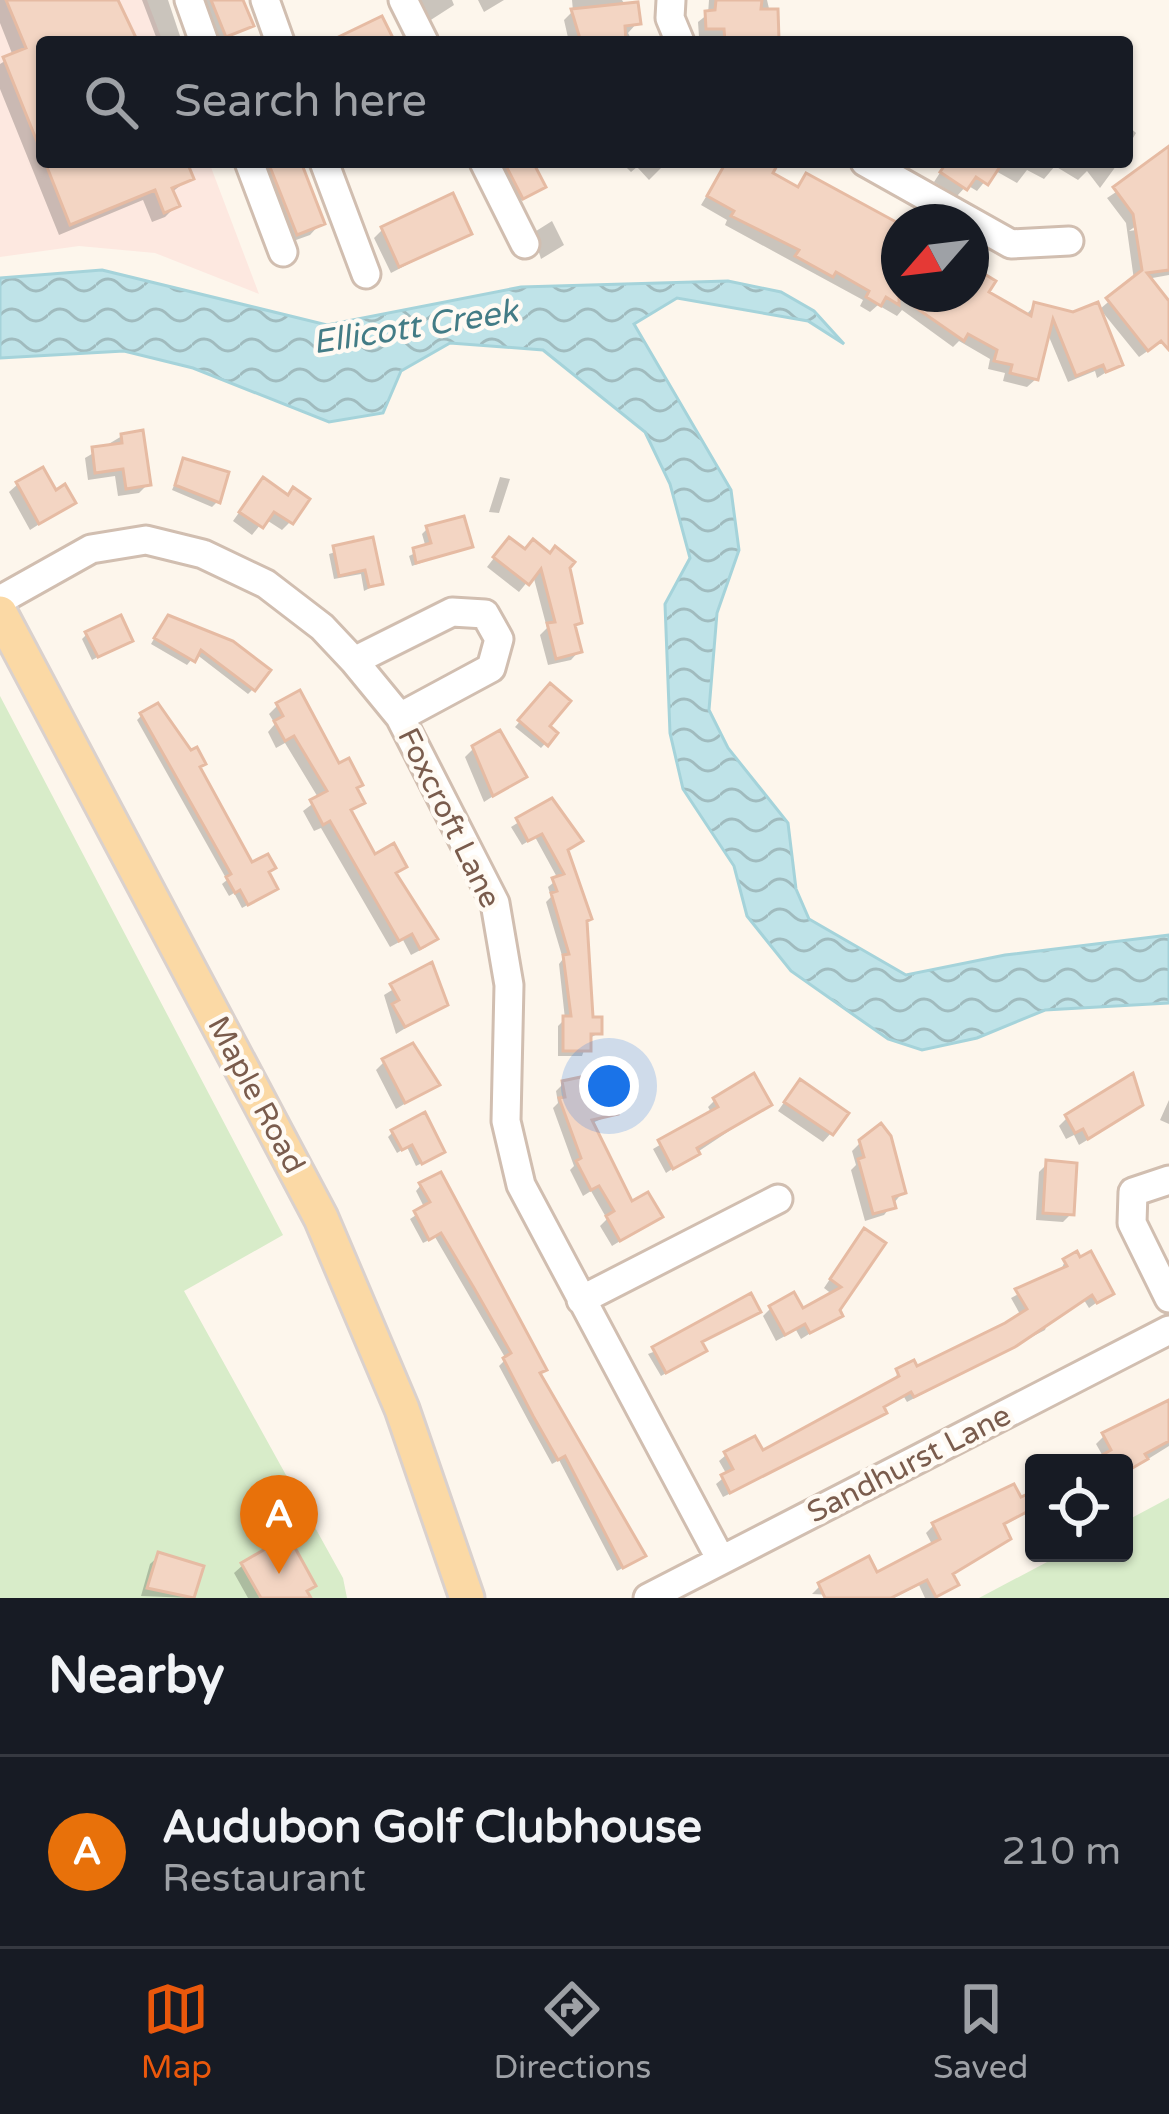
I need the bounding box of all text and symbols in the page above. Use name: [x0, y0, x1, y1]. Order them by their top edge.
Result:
search box: [36, 36, 1133, 168]
icon: search: [78, 69, 144, 135]
text: Search here: [174, 75, 427, 129]
north arrow: [881, 204, 989, 312]
water label: Ellicott Creek: [310, 291, 522, 362]
street label: Foxcroft Lane: [389, 722, 509, 914]
street label: Maple Road: [199, 1010, 313, 1180]
your location: [579, 1056, 639, 1116]
street label: Sandhurst Lane: [801, 1397, 1017, 1531]
map controls: [1025, 1454, 1133, 1562]
button: locate: [1025, 1454, 1133, 1562]
pin: A: [240, 1475, 318, 1574]
text: Nearby: [48, 1645, 225, 1707]
text: Audubon Golf Clubhouse: [162, 1801, 702, 1855]
text: A: [72, 1828, 102, 1875]
text: 210 m: [1002, 1828, 1121, 1875]
text: Restaurant: [162, 1855, 366, 1902]
tab: Map: [141, 1976, 212, 2087]
tab: Directions: [494, 1976, 651, 2087]
tab: Saved: [933, 1976, 1028, 2087]

